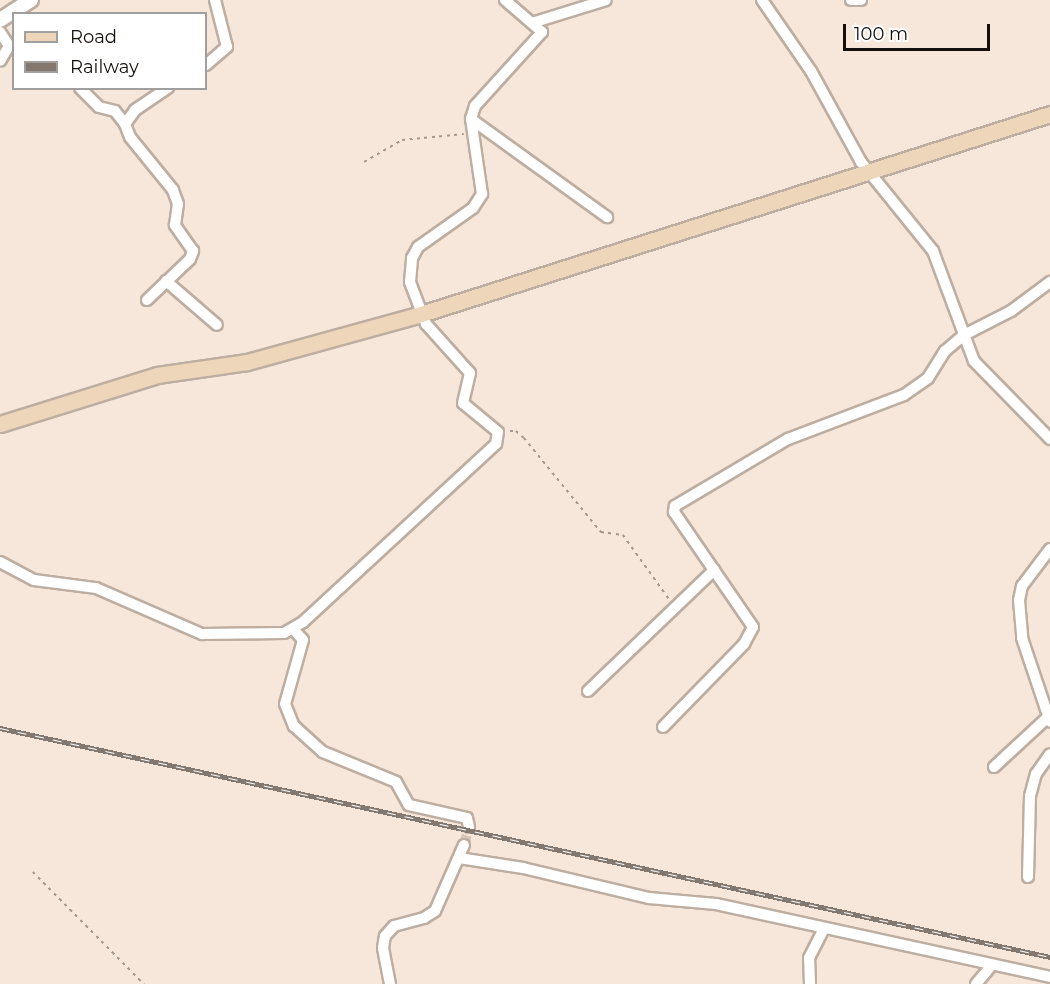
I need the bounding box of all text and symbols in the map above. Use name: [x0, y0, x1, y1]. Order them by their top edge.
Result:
legend: [12, 12, 207, 90]
scale bar: [846, 12, 993, 50]
text: 100 m: [854, 23, 908, 45]
text: Road: [70, 26, 117, 48]
text: Railway: [70, 56, 139, 78]

